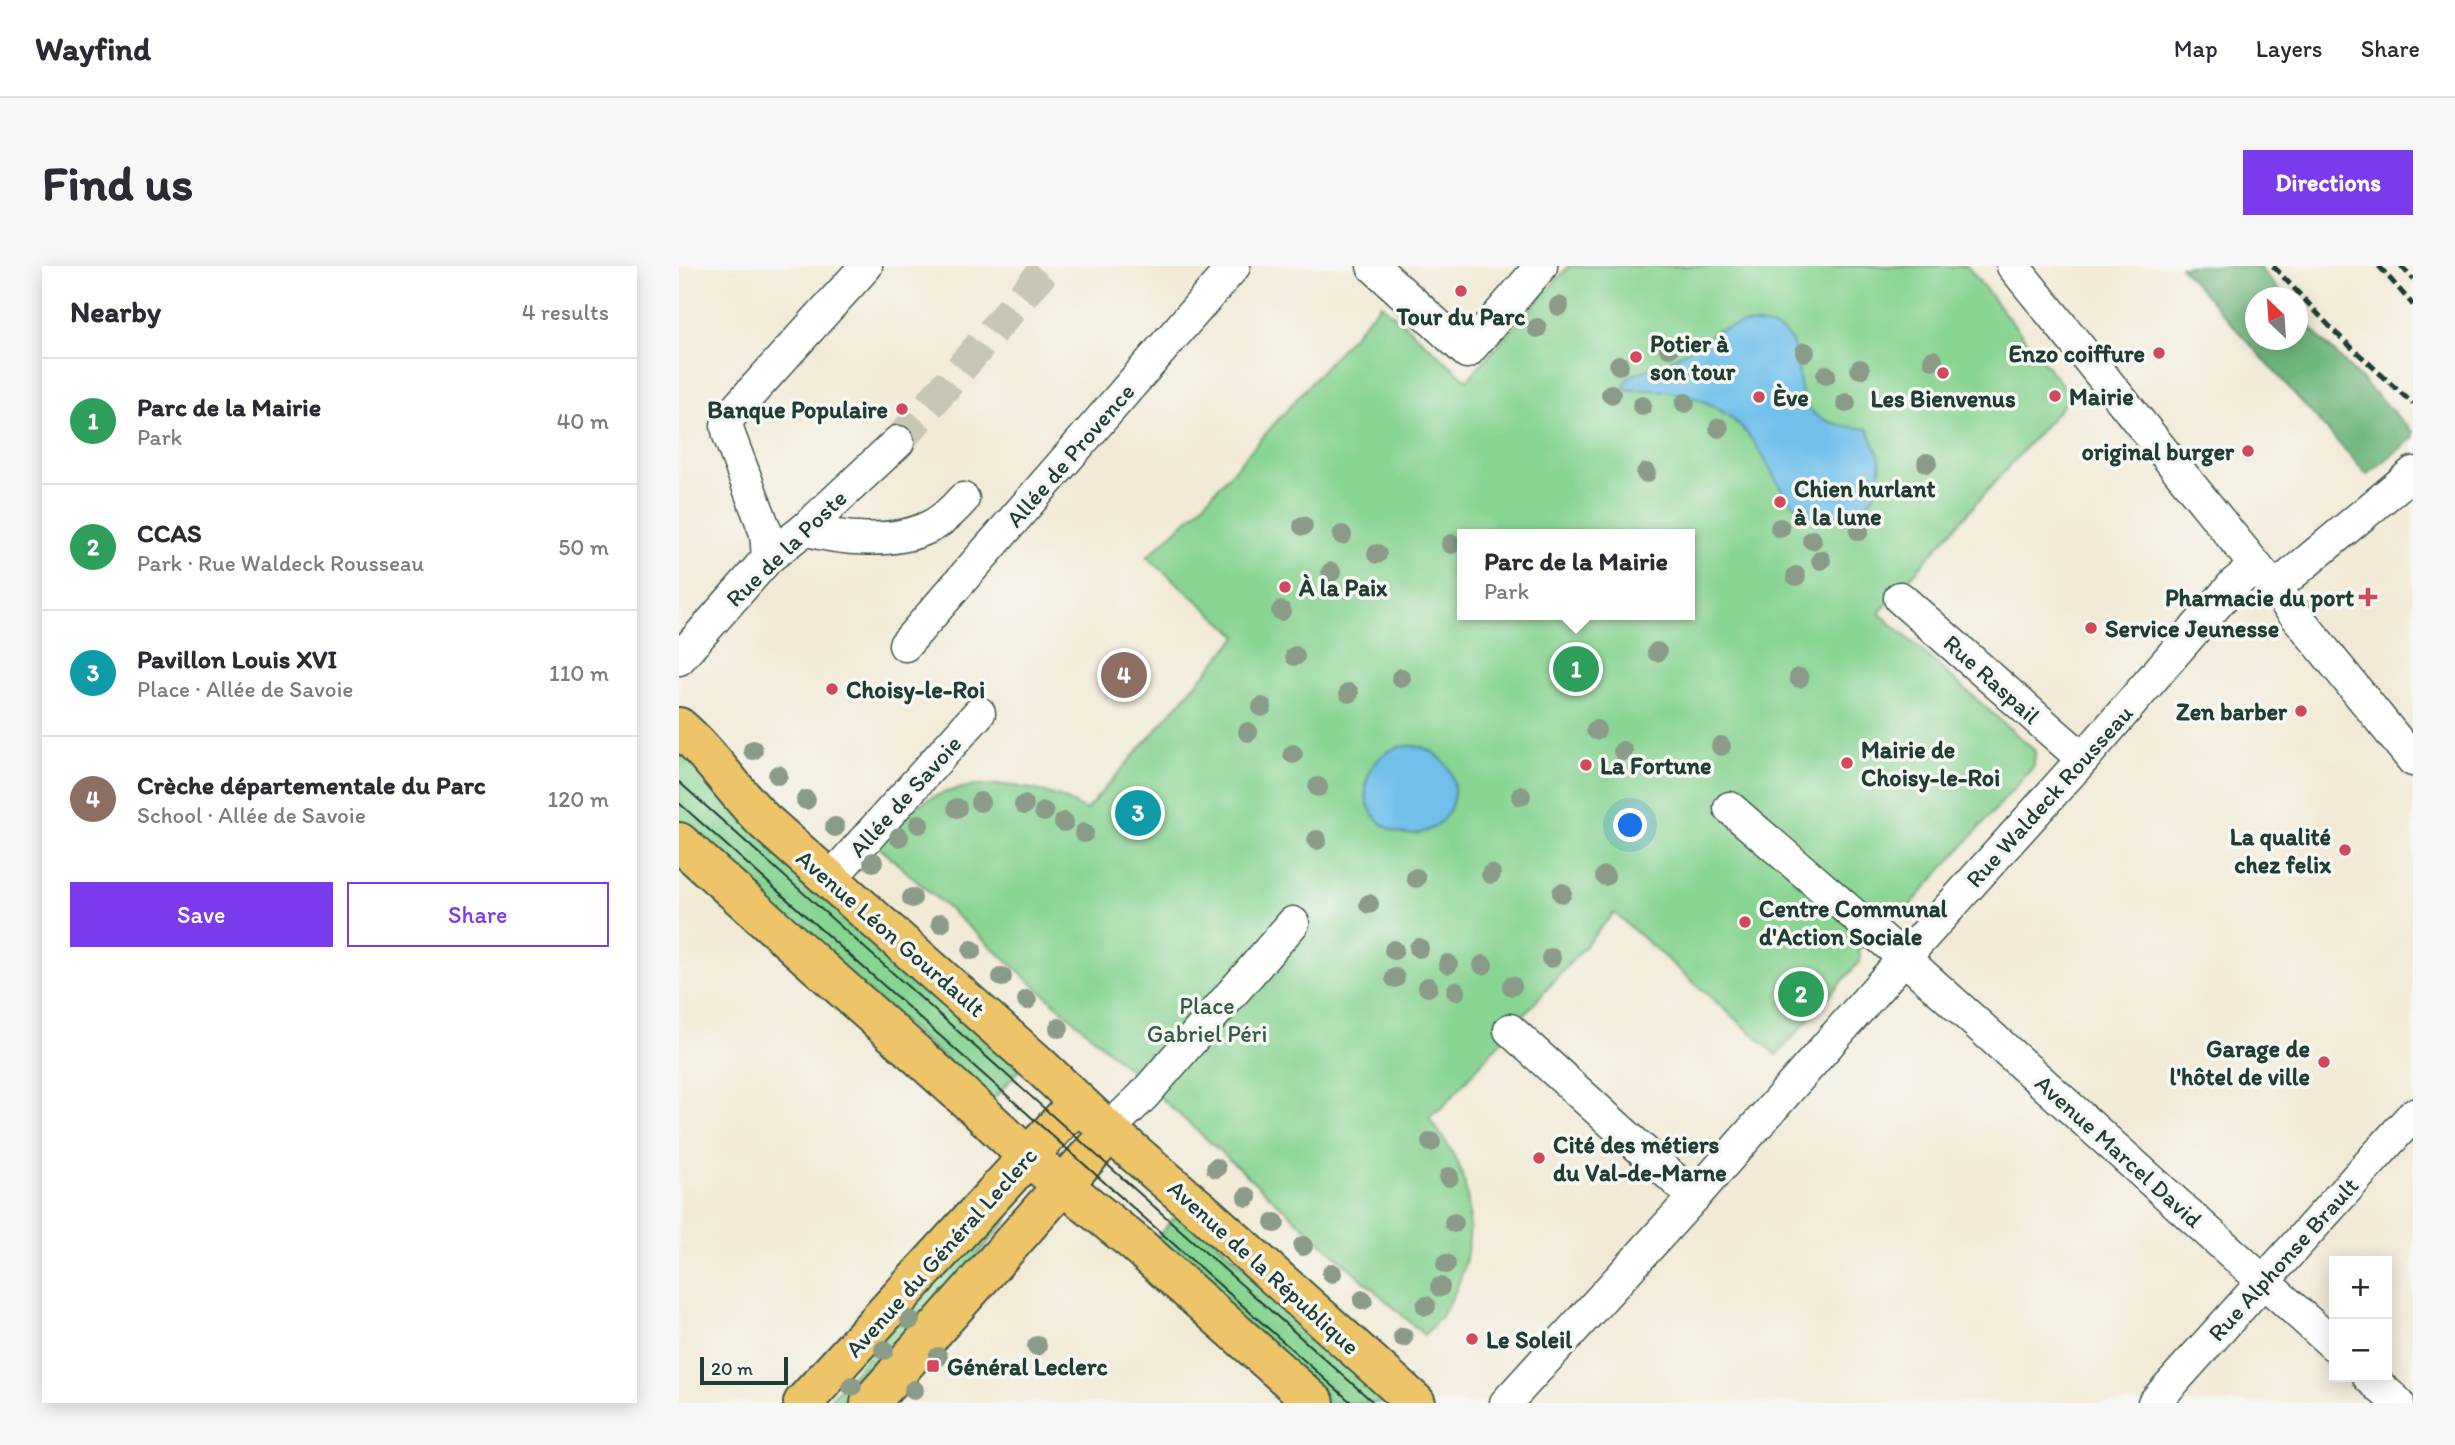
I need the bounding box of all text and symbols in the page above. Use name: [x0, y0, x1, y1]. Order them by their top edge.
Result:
text: Wayfind: [35, 29, 151, 68]
text: Map: [2174, 34, 2218, 63]
text: Layers: [2256, 34, 2323, 63]
text: Share: [2361, 34, 2420, 63]
button: Directions: [2243, 150, 2413, 215]
text: Find us: [42, 153, 193, 212]
marker: Tour du Parc: [1453, 283, 1469, 299]
north arrow: [2245, 287, 2308, 350]
text: Nearby: [70, 293, 161, 330]
text: 4 results: [522, 298, 609, 326]
place label: Tour du Parc: [1395, 302, 1526, 331]
place label: Potier à son tour: [1650, 329, 1736, 386]
place label: Enzo coiffure: [2008, 339, 2145, 368]
marker: Enzo coiffure: [2151, 345, 2167, 361]
marker: Potier à son tour: [1628, 349, 1644, 365]
marker: Les Bienvenus: [1935, 365, 1951, 381]
street label: Allée de Provence: [1000, 377, 1140, 533]
place label: Mairie: [2069, 382, 2134, 411]
place label: Ève: [1773, 383, 1809, 412]
place label: Les Bienvenus: [1870, 384, 2016, 413]
marker: Mairie: [2047, 388, 2063, 404]
marker: Ève: [1751, 389, 1767, 405]
text: Parc de la Mairie: [137, 391, 321, 423]
place label: Banque Populaire: [707, 395, 888, 425]
marker: Banque Populaire: [894, 401, 910, 417]
text: 1: [88, 407, 98, 435]
text: 40 m: [556, 407, 609, 435]
text: Park: [137, 423, 182, 451]
place label: original burger: [2081, 437, 2235, 467]
marker: original burger: [2240, 443, 2256, 459]
place label: Chien hurlant à la lune: [1794, 474, 1936, 531]
street label: Rue de la Poste: [720, 483, 852, 613]
marker: Chien hurlant à la lune: [1772, 494, 1788, 510]
text: CCAS: [137, 517, 202, 549]
popup: [1457, 529, 1695, 620]
text: 2: [87, 533, 99, 561]
text: 50 m: [558, 533, 609, 561]
text: Parc de la Mairie: [1484, 545, 1668, 577]
text: Park · Rue Waldeck Rousseau: [137, 549, 424, 577]
place label: À la Paix: [1298, 573, 1388, 602]
text: Park: [1484, 577, 1529, 605]
marker: À la Paix: [1277, 579, 1293, 595]
place label: Pharmacie du port: [2165, 583, 2354, 613]
marker: Pharmacie du port: [2360, 589, 2376, 605]
place label: Service Jeunesse: [2105, 614, 2279, 643]
marker: Service Jeunesse: [2083, 620, 2099, 636]
street label: Rue Raspail: [1938, 628, 2046, 730]
text: Pavillon Louis XVI: [137, 643, 337, 675]
pin: 1: [1553, 643, 1599, 695]
pin: 4: [1101, 649, 1147, 701]
text: 3: [87, 659, 99, 687]
text: 110 m: [549, 659, 609, 687]
text: Place · Allée de Savoie: [137, 675, 353, 703]
place label: Choisy-le-Roi: [846, 675, 985, 705]
marker: Choisy-le-Roi: [824, 681, 840, 697]
place label: Zen barber: [2176, 697, 2288, 726]
street label: Rue Waldeck Rousseau: [1959, 699, 2139, 893]
marker: Zen barber: [2293, 703, 2309, 719]
street label: Allée de Savoie: [843, 729, 967, 863]
place label: Mairie de Choisy-le-Roi: [1861, 735, 2000, 793]
place label: La Fortune: [1600, 751, 1712, 780]
marker: Mairie de Choisy-le-Roi: [1839, 755, 1855, 771]
marker: La Fortune: [1578, 757, 1594, 773]
text: Crèche départementale du Parc: [137, 769, 486, 801]
text: 4: [86, 785, 100, 813]
text: 120 m: [548, 785, 609, 813]
pin: 3: [1115, 787, 1161, 839]
text: School · Allée de Savoie: [137, 801, 366, 829]
your location: [1613, 808, 1647, 842]
place label: La qualité chez felix: [2230, 822, 2332, 879]
marker: La qualité chez felix: [2337, 842, 2353, 858]
street label: Avenue Léon Gourdault: [791, 843, 991, 1023]
button: Save: [70, 882, 333, 947]
button: Share: [347, 882, 609, 947]
place label: Centre Communal d'Action Sociale: [1759, 894, 1948, 951]
marker: Centre Communal d'Action Sociale: [1737, 914, 1753, 930]
pin: 2: [1778, 968, 1824, 1020]
park label: Place Gabriel Péri: [1147, 991, 1267, 1048]
place label: Garage de l'hôtel de ville: [2170, 1034, 2310, 1091]
marker: Garage de l'hôtel de ville: [2316, 1054, 2332, 1070]
street label: Avenue Marcel David: [2029, 1068, 2209, 1234]
place label: Cité des métiers du Val-de-Marne: [1553, 1130, 1727, 1187]
street label: Avenue du Général Leclerc: [839, 1141, 1043, 1363]
marker: Cité des métiers du Val-de-Marne: [1531, 1150, 1547, 1166]
street label: Rue Alphonse Brault: [2202, 1171, 2364, 1347]
street label: Avenue de la République: [1162, 1173, 1366, 1361]
map controls: [2329, 1256, 2392, 1382]
button: +: [2329, 1256, 2392, 1319]
button: −: [2329, 1319, 2392, 1382]
place label: Le Soleil: [1486, 1325, 1572, 1354]
marker: Le Soleil: [1464, 1331, 1480, 1347]
place label: Général Leclerc: [947, 1352, 1108, 1381]
scale bar: [700, 1354, 787, 1386]
text: 20 m: [711, 1357, 753, 1380]
marker: Général Leclerc: [925, 1358, 941, 1374]

